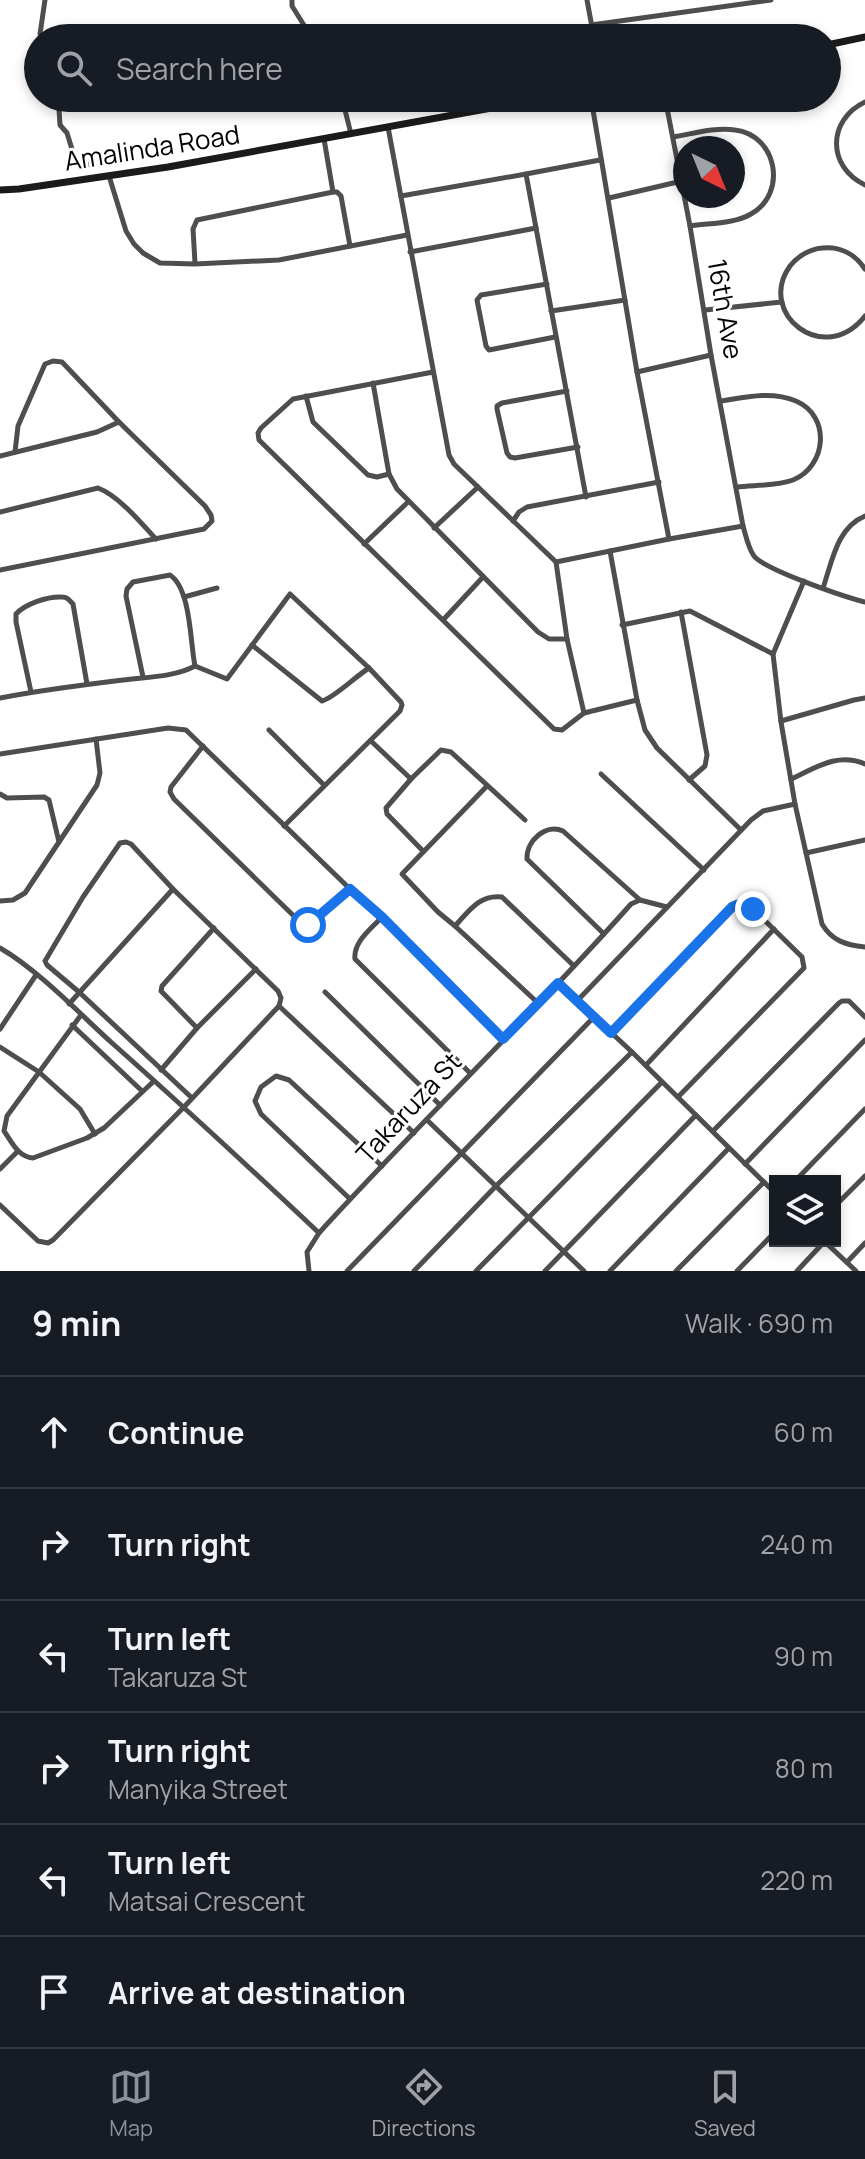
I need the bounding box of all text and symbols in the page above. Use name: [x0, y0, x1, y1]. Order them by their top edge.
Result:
search box: [24, 24, 841, 112]
icon: search: [52, 46, 96, 90]
text: Search here: [116, 48, 283, 89]
street label: Amalinda Road: [62, 115, 242, 179]
north arrow: [673, 136, 745, 208]
street label: 16th Ave: [700, 256, 752, 362]
route end: [735, 891, 771, 927]
route start: [290, 907, 326, 943]
street label: Takaruza St: [348, 1044, 469, 1171]
map controls: [769, 1175, 841, 1247]
button: layers: [769, 1175, 841, 1247]
text: 9 min: [32, 1300, 121, 1346]
text: Walk · 690 m: [685, 1305, 833, 1341]
icon: ahead: [32, 1410, 76, 1454]
text: Continue: [108, 1412, 244, 1453]
text: 60 m: [774, 1414, 833, 1450]
icon: right: [32, 1522, 76, 1566]
text: Turn right: [108, 1524, 251, 1565]
text: 240 m: [760, 1526, 833, 1562]
text: Turn left: [108, 1618, 231, 1659]
icon: left: [32, 1634, 76, 1678]
text: 90 m: [774, 1638, 833, 1674]
text: Takaruza St: [108, 1659, 247, 1695]
text: Turn right: [108, 1730, 251, 1771]
icon: right: [32, 1746, 76, 1790]
text: 80 m: [775, 1750, 833, 1786]
text: Manyika Street: [108, 1771, 288, 1807]
text: Turn left: [108, 1842, 231, 1883]
icon: left: [32, 1858, 76, 1902]
text: 220 m: [760, 1862, 833, 1898]
text: Matsai Crescent: [108, 1883, 305, 1919]
icon: arrive: [32, 1970, 76, 2014]
text: Arrive at destination: [108, 1972, 406, 2013]
tab: Map: [109, 2065, 153, 2143]
tab: Directions: [371, 2065, 476, 2143]
tab: Saved: [694, 2065, 756, 2143]

